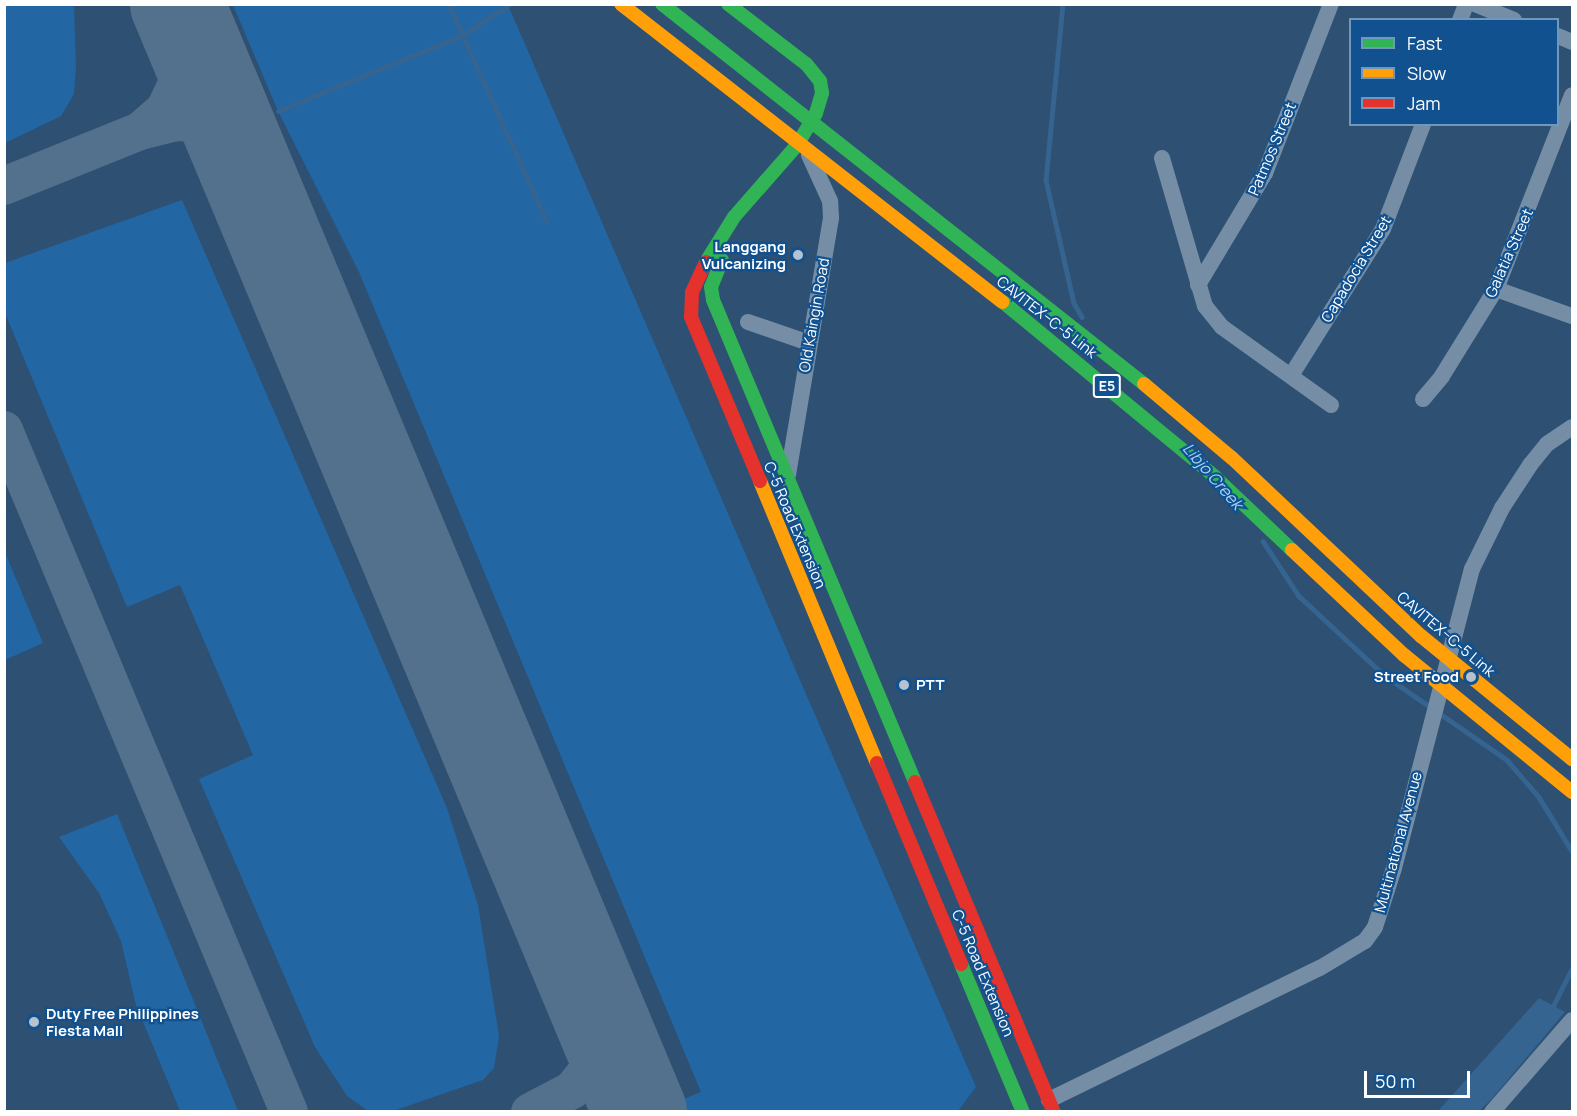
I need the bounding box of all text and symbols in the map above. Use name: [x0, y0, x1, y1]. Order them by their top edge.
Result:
legend: [1349, 18, 1559, 126]
text: Fast: [1407, 31, 1442, 55]
text: Slow: [1407, 61, 1446, 85]
text: Jam: [1407, 91, 1441, 115]
street label: Patmos Street: [1244, 100, 1300, 198]
street label: Galatia Street: [1481, 206, 1537, 300]
street label: Capadocia Street: [1317, 213, 1395, 325]
place label: Langgang Vulcanizing: [702, 237, 786, 272]
marker: Langgang Vulcanizing: [791, 248, 805, 262]
street label: Old Kaingin Road: [795, 256, 833, 374]
street label: CAVITEX–C-5 Link: [993, 272, 1101, 362]
road number: E5: [1092, 375, 1122, 397]
water label: Libjo Creek: [1179, 439, 1247, 513]
street label: C-5 Road Extension: [760, 459, 830, 591]
street label: CAVITEX–C-5 Link: [1393, 588, 1499, 680]
place label: Street Food: [1374, 668, 1459, 686]
marker: Street Food: [1464, 670, 1478, 684]
place label: PTT: [916, 676, 945, 694]
marker: PTT: [897, 678, 911, 692]
street label: Multinational Avenue: [1371, 770, 1425, 914]
street label: C-5 Road Extension: [948, 907, 1018, 1039]
place label: Duty Free Philippines Fiesta Mall: [46, 1004, 199, 1039]
marker: Duty Free Philippines Fiesta Mall: [27, 1015, 41, 1029]
scale bar: [1367, 1059, 1474, 1097]
text: 50 m: [1375, 1069, 1415, 1093]

